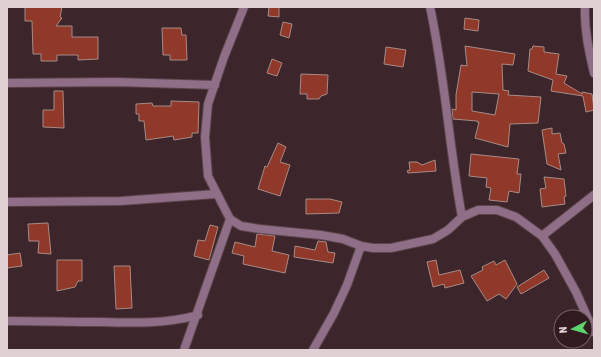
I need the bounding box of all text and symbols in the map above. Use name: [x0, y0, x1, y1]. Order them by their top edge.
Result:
north arrow: [553, 309, 593, 349]
text: N: [557, 326, 569, 334]

